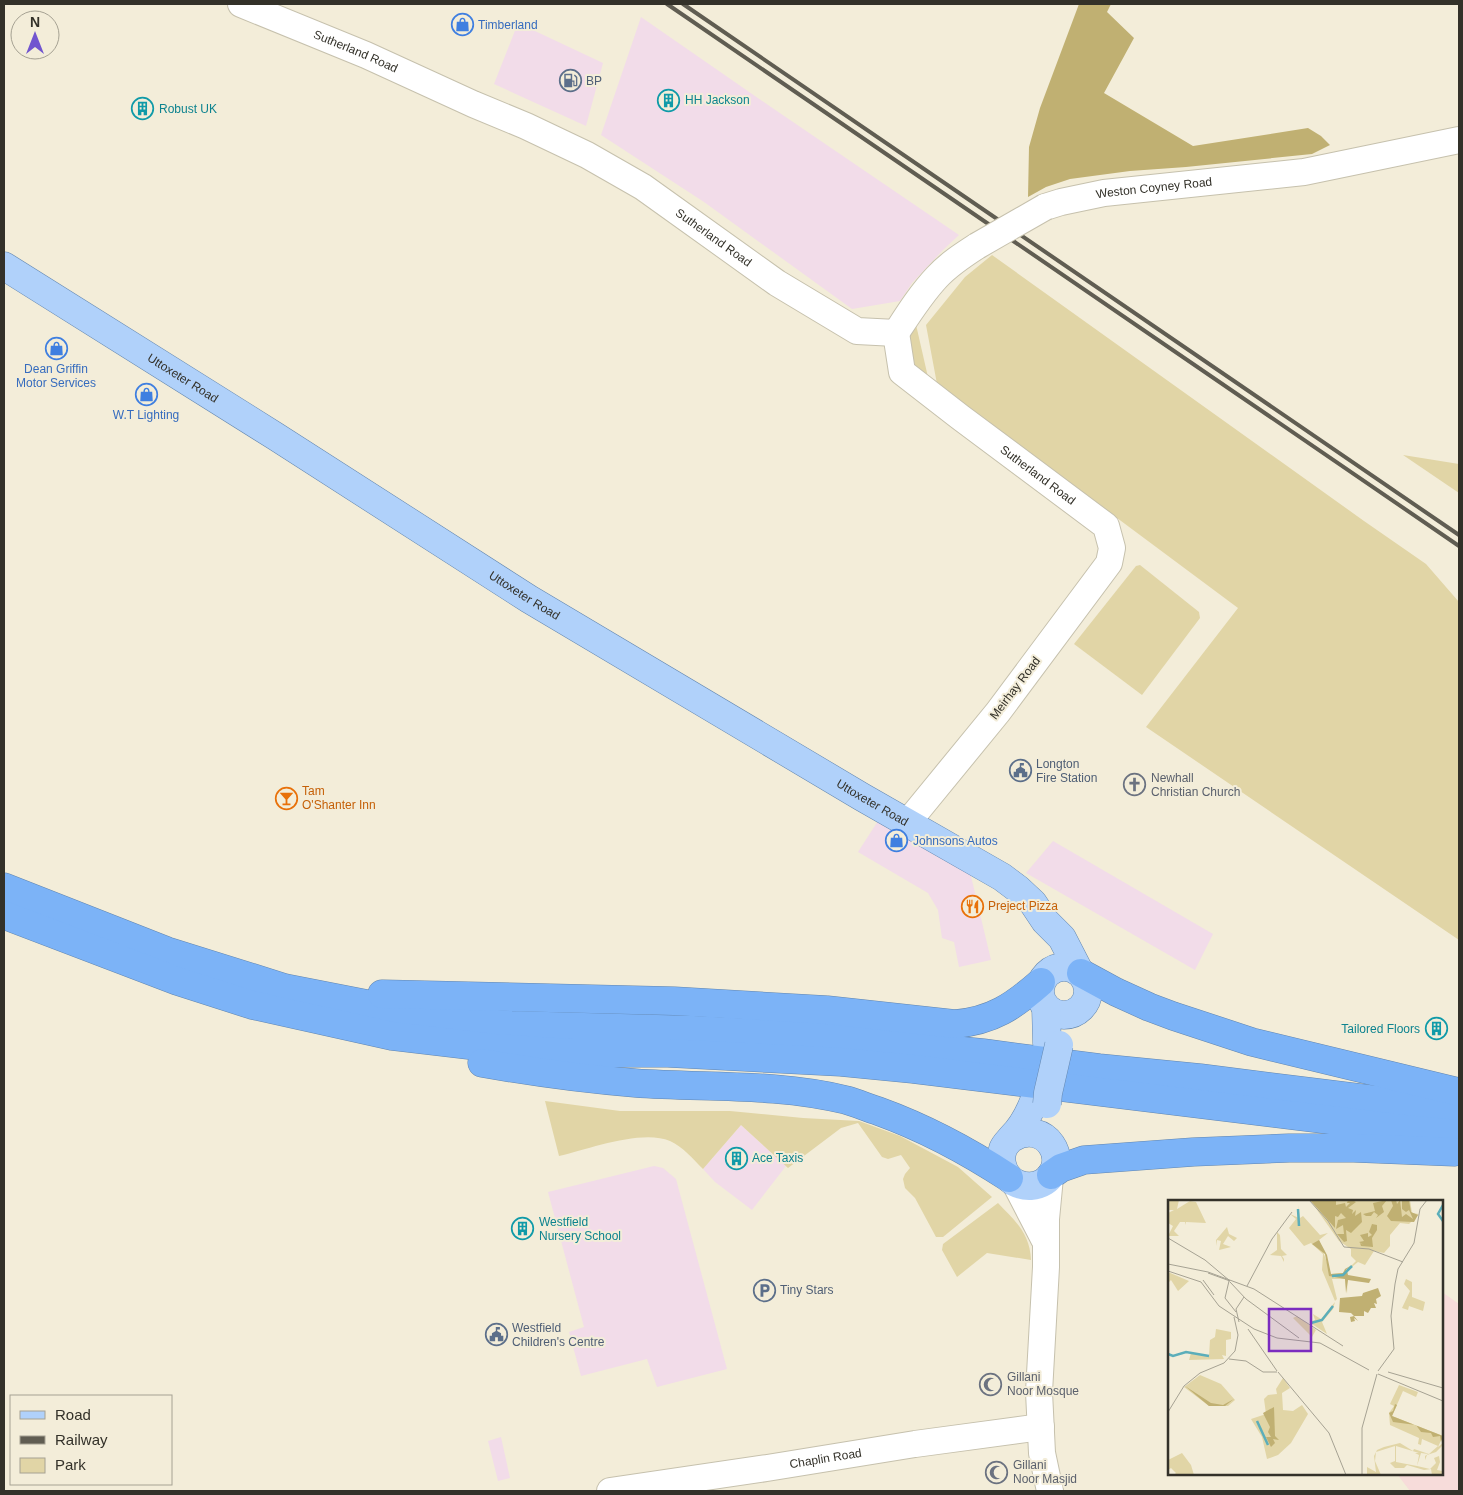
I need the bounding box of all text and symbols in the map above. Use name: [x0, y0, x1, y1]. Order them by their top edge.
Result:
north arrow: [10, 10, 60, 60]
shop icon: Timberland: [450, 13, 474, 37]
text: N: [30, 14, 40, 30]
place label: Timberland: [478, 18, 538, 32]
street label: Sutherland Road: [311, 27, 400, 76]
fuel station icon: BP: [558, 69, 582, 93]
place label: BP: [586, 74, 602, 88]
building icon: HH Jackson: [657, 88, 681, 112]
place label: HH Jackson: [685, 93, 750, 107]
building icon: Robust UK: [131, 97, 155, 121]
place label: Robust UK: [159, 102, 217, 116]
street label: Weston Coyney Road: [1095, 175, 1213, 201]
street label: Sutherland Road: [673, 206, 754, 270]
shop icon: Dean Griffin Motor Services: [44, 336, 68, 360]
street label: Uttoxeter Road: [145, 351, 221, 406]
place label: Dean Griffin Motor Services: [16, 362, 96, 390]
shop icon: W.T Lighting: [134, 382, 158, 406]
place label: W.T Lighting: [113, 408, 179, 422]
street label: Sutherland Road: [997, 443, 1078, 508]
street label: Uttoxeter Road: [486, 568, 562, 623]
street label: Meirhay Road: [987, 654, 1043, 722]
place label: Longton Fire Station: [1036, 757, 1097, 785]
public building icon: Longton Fire Station: [1008, 759, 1032, 783]
place label: Newhall Christian Church: [1151, 771, 1240, 799]
church icon: Newhall Christian Church: [1123, 773, 1147, 797]
street label: Uttoxeter Road: [834, 776, 911, 829]
place label: Tam O'Shanter Inn: [302, 784, 376, 812]
bar icon: Tam O'Shanter Inn: [274, 786, 298, 810]
shop icon: Johnsons Autos: [885, 829, 909, 853]
place label: Johnsons Autos: [913, 834, 998, 848]
restaurant icon: Preject Pizza: [960, 894, 984, 918]
place label: Preject Pizza: [988, 899, 1058, 913]
building icon: Tailored Floors: [1424, 1017, 1448, 1041]
place label: Tailored Floors: [1341, 1022, 1420, 1036]
building icon: Ace Taxis: [724, 1146, 748, 1170]
place label: Ace Taxis: [752, 1151, 803, 1165]
inset map: [1168, 1200, 1443, 1475]
place label: Westfield Nursery School: [539, 1215, 621, 1243]
building icon: Westfield Nursery School: [511, 1217, 535, 1241]
parking icon: Tiny Stars: [752, 1278, 776, 1302]
place label: Tiny Stars: [780, 1283, 834, 1297]
place label: Westfield Children's Centre: [512, 1321, 605, 1349]
public building icon: Westfield Children's Centre: [484, 1323, 508, 1347]
place label: Gillani Noor Mosque: [1007, 1370, 1079, 1398]
mosque icon: Gillani Noor Mosque: [979, 1372, 1003, 1396]
legend: [10, 1395, 172, 1485]
text: Road: [55, 1406, 91, 1423]
text: Railway: [55, 1431, 108, 1448]
street label: Chaplin Road: [788, 1446, 863, 1471]
text: Park: [55, 1456, 86, 1473]
place label: Gillani Noor Masjid: [1013, 1458, 1077, 1486]
mosque icon: Gillani Noor Masjid: [985, 1460, 1009, 1484]

